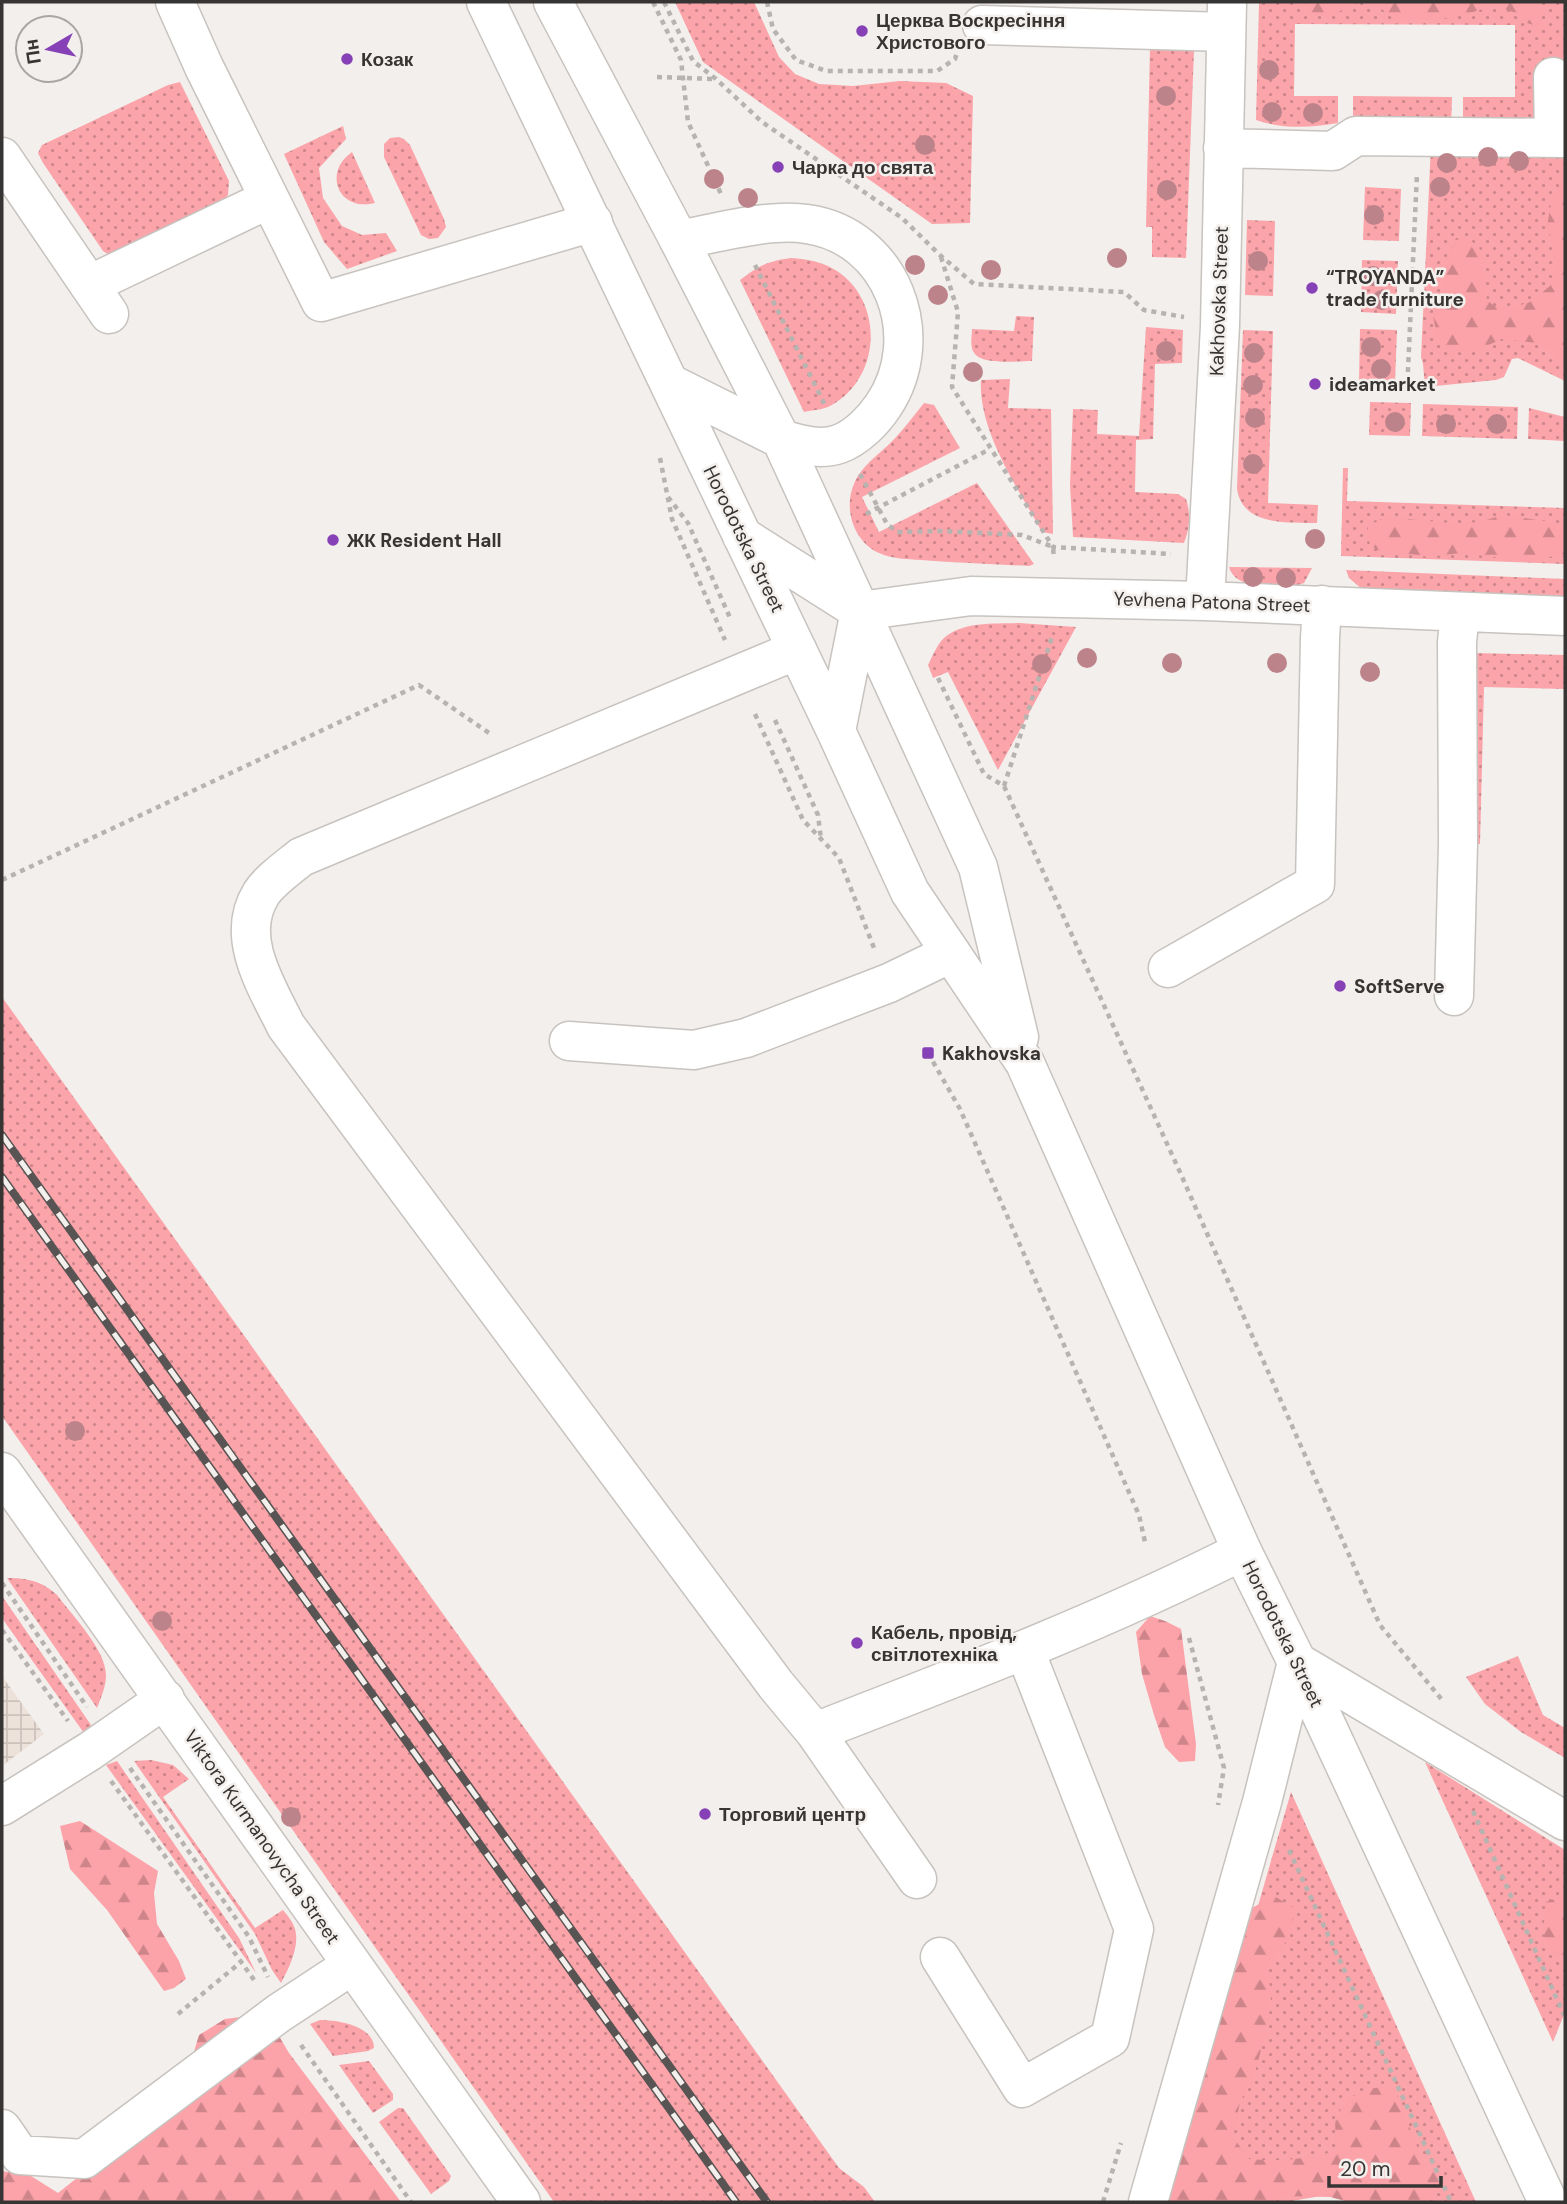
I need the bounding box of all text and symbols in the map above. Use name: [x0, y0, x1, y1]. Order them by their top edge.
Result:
place label: Церква Воскресіння Христового: [876, 8, 1065, 55]
north arrow: [14, 14, 84, 84]
marker: Церква Воскресіння Христового: [854, 23, 870, 39]
text: Пн: [18, 37, 47, 66]
place label: Козак: [361, 47, 414, 72]
marker: Козак: [339, 51, 355, 67]
place label: Чарка до свята: [792, 155, 934, 180]
marker: Чарка до свята: [770, 159, 786, 175]
street label: Kakhovska Street: [1204, 226, 1234, 376]
place label: “TROYANDA” trade furniture: [1326, 265, 1464, 312]
marker: “TROYANDA” trade furniture: [1304, 280, 1320, 296]
place label: ideamarket: [1329, 372, 1436, 397]
marker: ideamarket: [1307, 376, 1323, 392]
street label: Horodotska Street: [698, 461, 790, 617]
place label: ЖК Resident Hall: [346, 528, 502, 553]
marker: ЖК Resident Hall: [325, 532, 341, 548]
street label: Yevhena Patona Street: [1113, 586, 1311, 618]
place label: SoftServe: [1354, 974, 1445, 999]
marker: SoftServe: [1332, 978, 1348, 994]
place label: Kakhovska: [942, 1041, 1041, 1066]
marker: Kakhovska: [920, 1045, 936, 1061]
street label: Horodotska Street: [1237, 1556, 1329, 1712]
place label: Кабель, провід, світлотехніка: [871, 1620, 1017, 1667]
marker: Кабель, провід, світлотехніка: [849, 1635, 865, 1651]
street label: Viktora Kurmanovycha Street: [178, 1725, 346, 1949]
place label: Торговий центр: [719, 1802, 866, 1827]
marker: Торговий центр: [697, 1806, 713, 1822]
scale bar: [1329, 2144, 1441, 2188]
text: 20 m: [1340, 2155, 1391, 2183]

